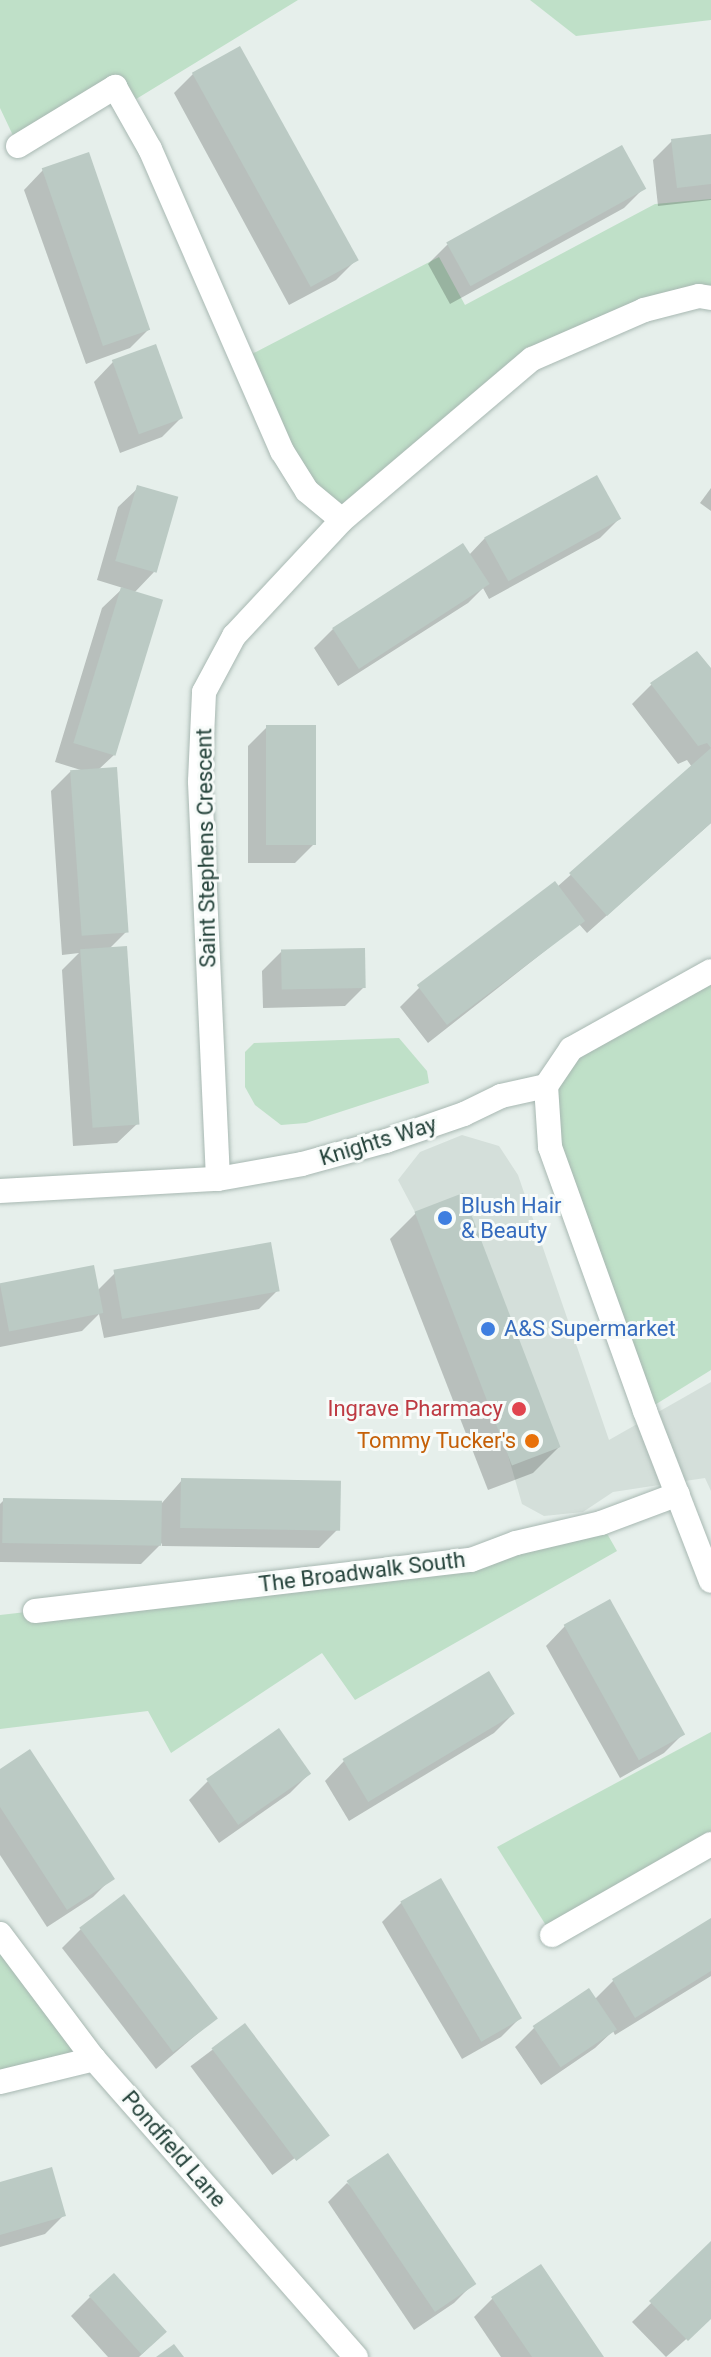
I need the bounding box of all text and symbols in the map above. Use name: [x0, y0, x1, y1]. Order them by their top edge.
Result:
street label: Saint Stephens Crescent: [191, 728, 221, 968]
street label: Knights Way: [316, 1111, 440, 1171]
place label: Blush Hair & Beauty: [461, 1192, 562, 1244]
marker: Blush Hair & Beauty: [436, 1209, 454, 1227]
place label: A&S Supermarket: [504, 1316, 676, 1342]
marker: A&S Supermarket: [479, 1320, 497, 1338]
place label: Ingrave Pharmacy: [327, 1396, 503, 1422]
marker: Ingrave Pharmacy: [510, 1400, 528, 1418]
place label: Tommy Tucker's: [357, 1428, 516, 1454]
marker: Tommy Tucker's: [523, 1432, 541, 1450]
street label: The Broadwalk South: [257, 1546, 467, 1598]
street label: Pondfield Lane: [116, 2085, 232, 2213]

